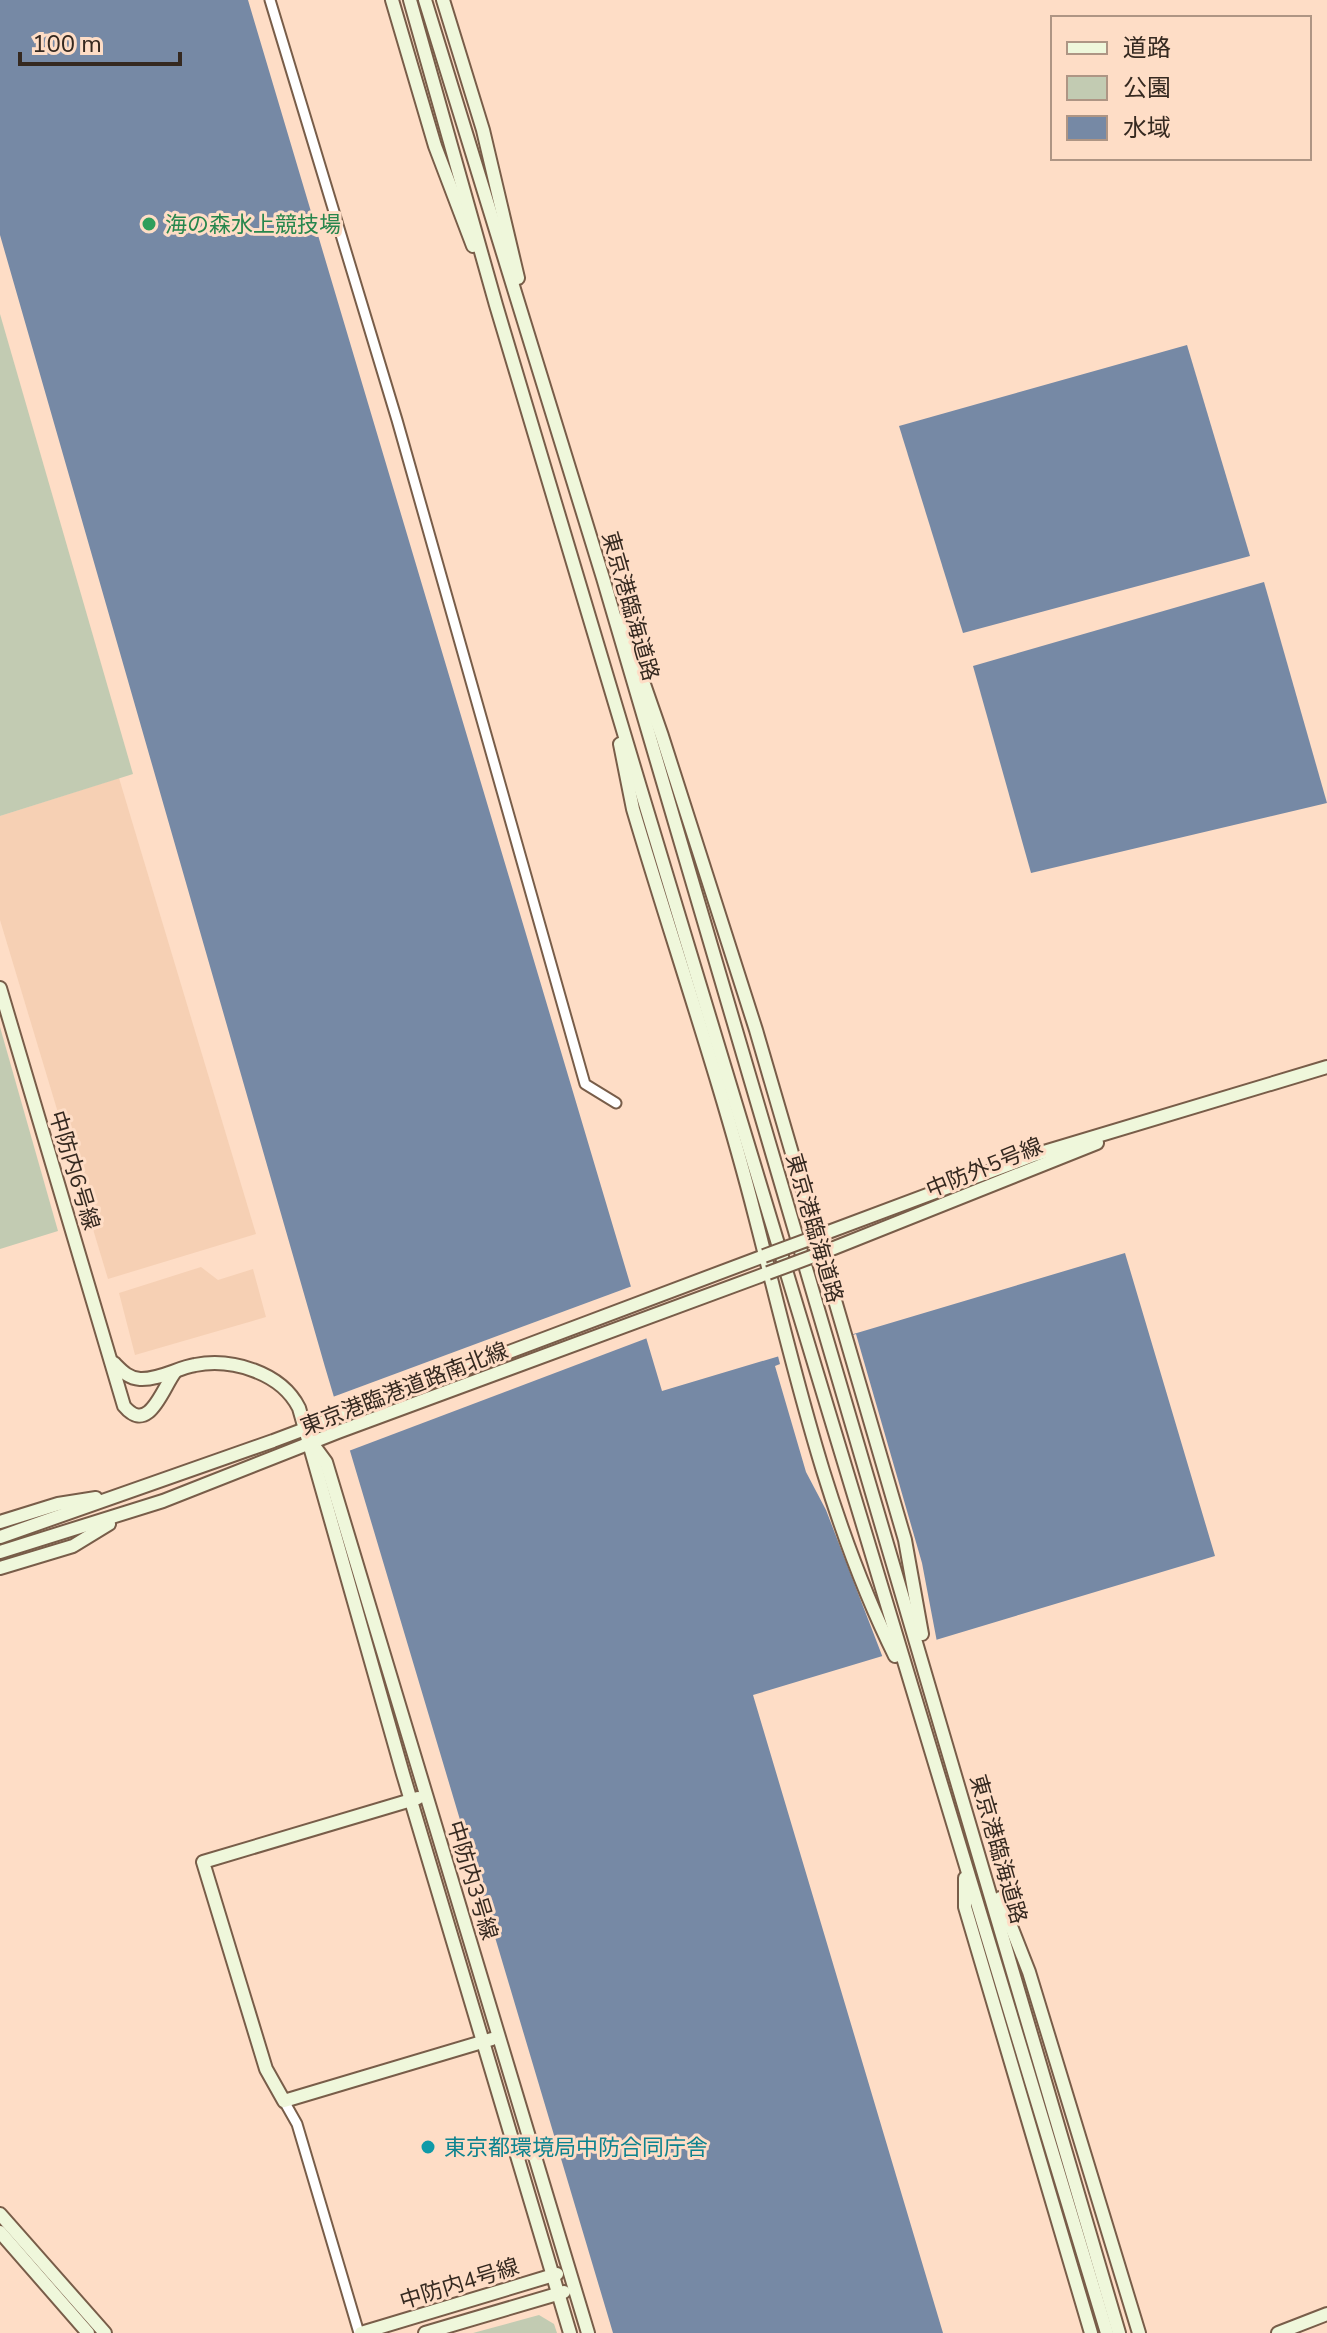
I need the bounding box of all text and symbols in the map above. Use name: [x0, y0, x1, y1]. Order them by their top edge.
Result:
scale bar: [20, 16, 180, 66]
legend: [1051, 16, 1311, 160]
text: 100 m: [32, 28, 102, 60]
text: 道路: [1123, 32, 1171, 64]
text: 公園: [1123, 72, 1171, 104]
text: 水域: [1123, 112, 1171, 144]
place label: 海の森水上競技場: [165, 210, 341, 240]
marker: 海の森水上競技場: [140, 215, 158, 233]
street label: 東京港臨海道路: [594, 528, 666, 684]
street label: 中防内6号線: [42, 1107, 106, 1234]
street label: 中防外5号線: [922, 1131, 1047, 1205]
street label: 東京港臨海道路: [778, 1150, 850, 1306]
street label: 東京港臨港道路南北線: [296, 1336, 512, 1442]
street label: 東京港臨海道路: [962, 1771, 1034, 1927]
street label: 中防内3号線: [440, 1817, 504, 1944]
place label: 東京都環境局中防合同庁舎: [444, 2133, 708, 2163]
marker: 東京都環境局中防合同庁舎: [419, 2138, 437, 2156]
street label: 中防内4号線: [396, 2252, 523, 2316]

